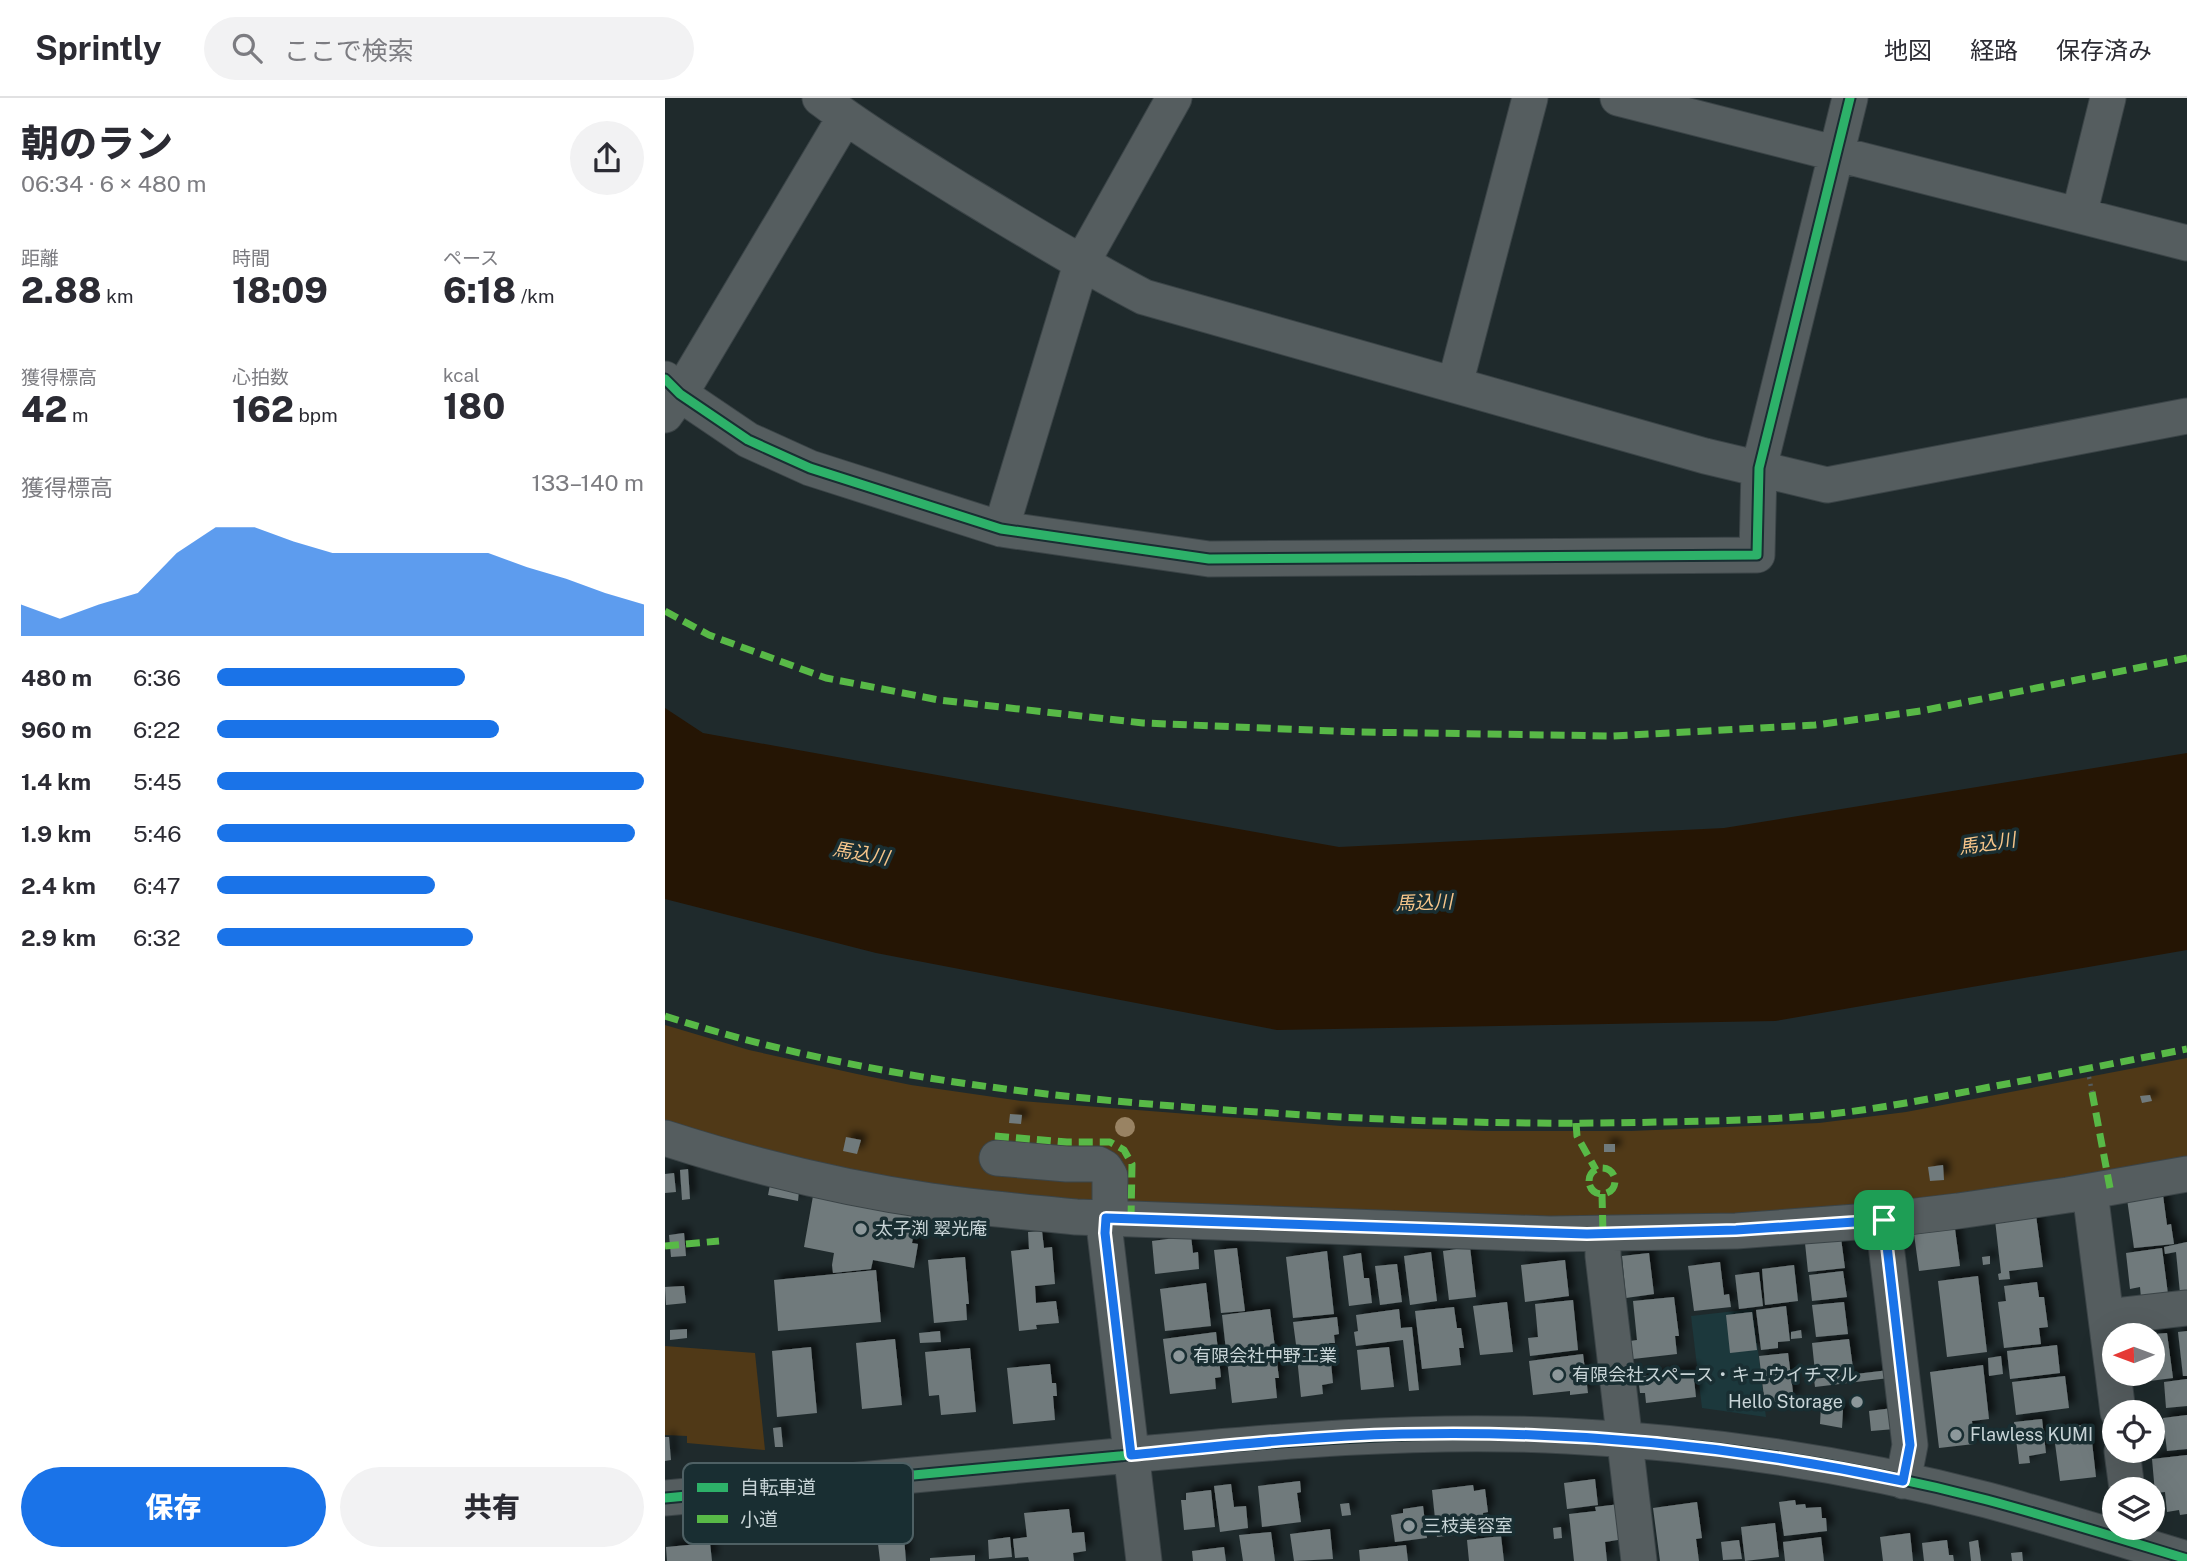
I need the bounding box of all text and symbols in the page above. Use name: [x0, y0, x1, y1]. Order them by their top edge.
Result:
search box: [204, 17, 694, 80]
text: Sprintly: [35, 29, 162, 67]
icon: search: [228, 29, 266, 67]
text: ここで検索: [284, 35, 414, 66]
text: 地図: [1884, 36, 1932, 64]
text: 経路: [1970, 36, 2018, 64]
text: 保存済み: [2056, 36, 2152, 64]
text: 朝のラン: [21, 121, 173, 166]
button: share: [570, 121, 644, 195]
text: 06:34 · 6 × 480 m: [21, 170, 206, 197]
text: 距離: [21, 247, 59, 269]
text: 時間: [232, 247, 270, 269]
text: ペース: [443, 247, 499, 269]
text: 2.88: [21, 270, 102, 311]
text: 18:09: [232, 270, 328, 311]
text: 6:18: [443, 270, 516, 311]
text: km: [102, 285, 133, 307]
text: /km: [516, 285, 554, 307]
text: kcal: [443, 364, 480, 386]
text: 獲得標高: [21, 366, 97, 388]
text: 心拍数: [232, 366, 289, 388]
text: 180: [443, 386, 505, 427]
text: 42: [21, 389, 67, 430]
text: 162: [232, 389, 294, 430]
text: m: [67, 404, 88, 426]
text: bpm: [294, 404, 338, 426]
text: 133–140 m: [531, 469, 644, 496]
text: 獲得標高: [21, 474, 113, 501]
text: 480 m: [21, 664, 92, 691]
text: 6:36: [133, 664, 181, 691]
text: 960 m: [21, 716, 92, 743]
text: 6:22: [133, 716, 180, 743]
text: 1.4 km: [21, 768, 91, 795]
text: 5:45: [133, 768, 182, 795]
text: 1.9 km: [21, 820, 91, 847]
text: 5:46: [133, 820, 182, 847]
water label: 馬込川: [1957, 828, 2019, 858]
water label: 馬込川: [831, 837, 893, 869]
text: 2.4 km: [21, 872, 96, 899]
text: 6:47: [133, 872, 181, 899]
water label: 馬込川: [1395, 890, 1455, 914]
text: 2.9 km: [21, 924, 96, 951]
text: 6:32: [133, 924, 181, 951]
pin: [1854, 1190, 1914, 1250]
icon: arrive: [1865, 1201, 1903, 1239]
place label: 太子渕 翠光庵: [875, 1218, 987, 1239]
marker: 太子渕 翠光庵: [853, 1221, 869, 1237]
north arrow: [2102, 1323, 2165, 1386]
map controls: [2102, 1323, 2165, 1540]
place label: 有限会社中野工業: [1193, 1345, 1337, 1366]
marker: 有限会社中野工業: [1171, 1348, 1187, 1364]
place label: 有限会社スペース・キュウイチマル: [1572, 1364, 1858, 1385]
marker: 有限会社スペース・キュウイチマル: [1550, 1367, 1566, 1383]
place label: Hello Storage: [1728, 1391, 1843, 1412]
marker: Hello Storage: [1849, 1394, 1865, 1410]
button: locate: [2102, 1400, 2165, 1463]
place label: Flawless KUMI: [1970, 1424, 2093, 1445]
marker: Flawless KUMI: [1948, 1427, 1964, 1443]
legend: [683, 1463, 913, 1544]
button: 保存: [21, 1467, 326, 1547]
button: 共有: [340, 1467, 644, 1547]
text: 自転車道: [740, 1476, 816, 1498]
button: layers: [2102, 1477, 2165, 1540]
text: 小道: [740, 1508, 778, 1530]
place label: 三枝美容室: [1423, 1515, 1513, 1536]
marker: 三枝美容室: [1401, 1518, 1417, 1534]

